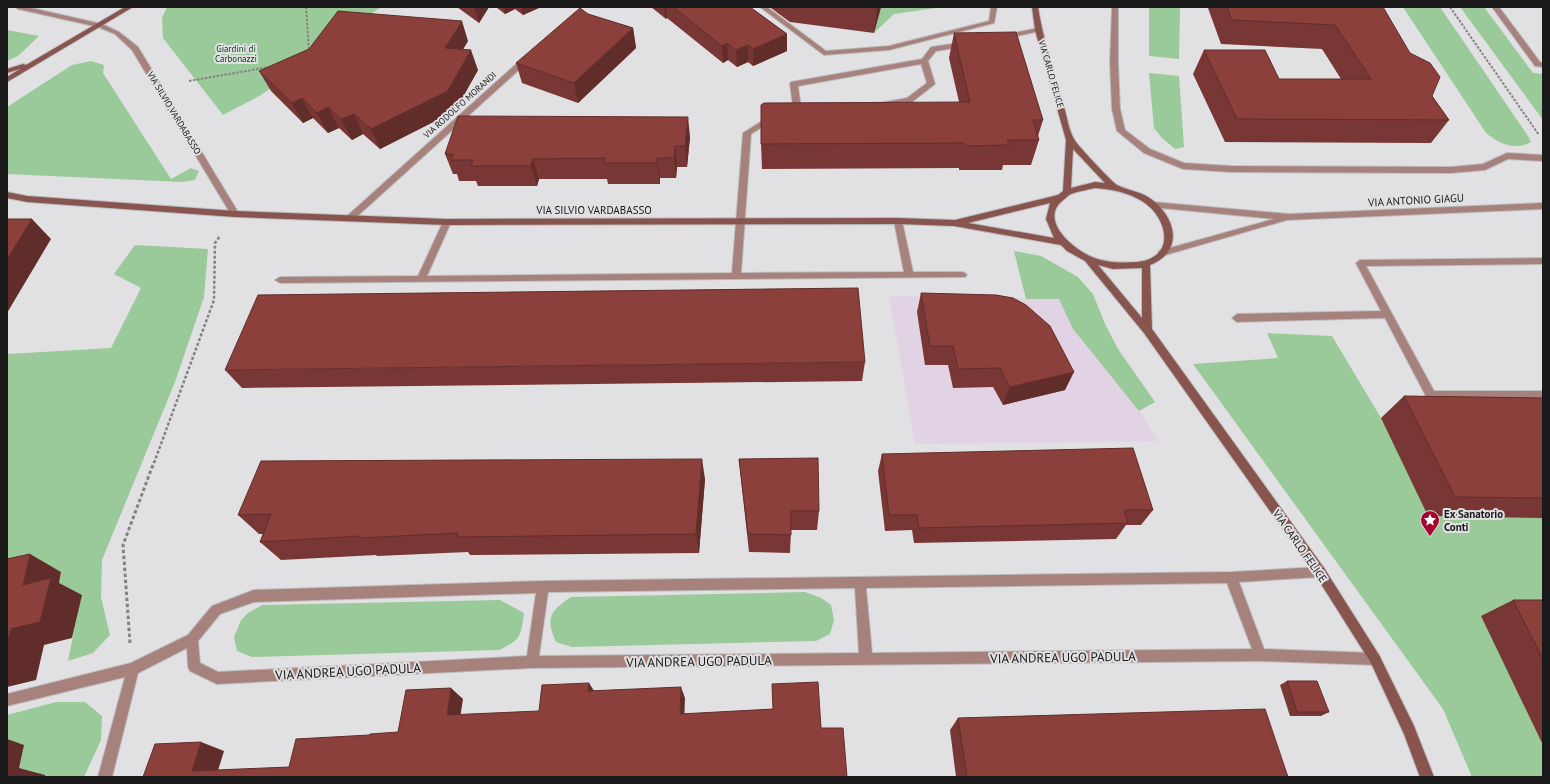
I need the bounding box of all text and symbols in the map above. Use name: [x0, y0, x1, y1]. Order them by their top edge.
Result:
street label: VIA CARLO FELICE: [1036, 38, 1066, 109]
park label: Giardini di Carbonazzi: [215, 43, 257, 64]
street label: VIA SILVIO VARDABASSO: [145, 68, 204, 156]
street label: VIA RODOLFO MORANDI: [420, 69, 498, 141]
street label: VIA ANTONIO GIAGU: [1367, 190, 1464, 210]
street label: VIA SILVIO VARDABASSO: [535, 203, 652, 217]
street label: VIA CARLO FELICE: [1269, 506, 1330, 585]
place label: Ex Sanatorio Conti: [1444, 507, 1503, 534]
place icon: Ex Sanatorio Conti: [1419, 509, 1441, 537]
street label: VIA ANDREA UGO PADULA: [989, 648, 1136, 667]
street label: VIA ANDREA UGO PADULA: [625, 652, 772, 671]
street label: VIA ANDREA UGO PADULA: [274, 659, 422, 684]

